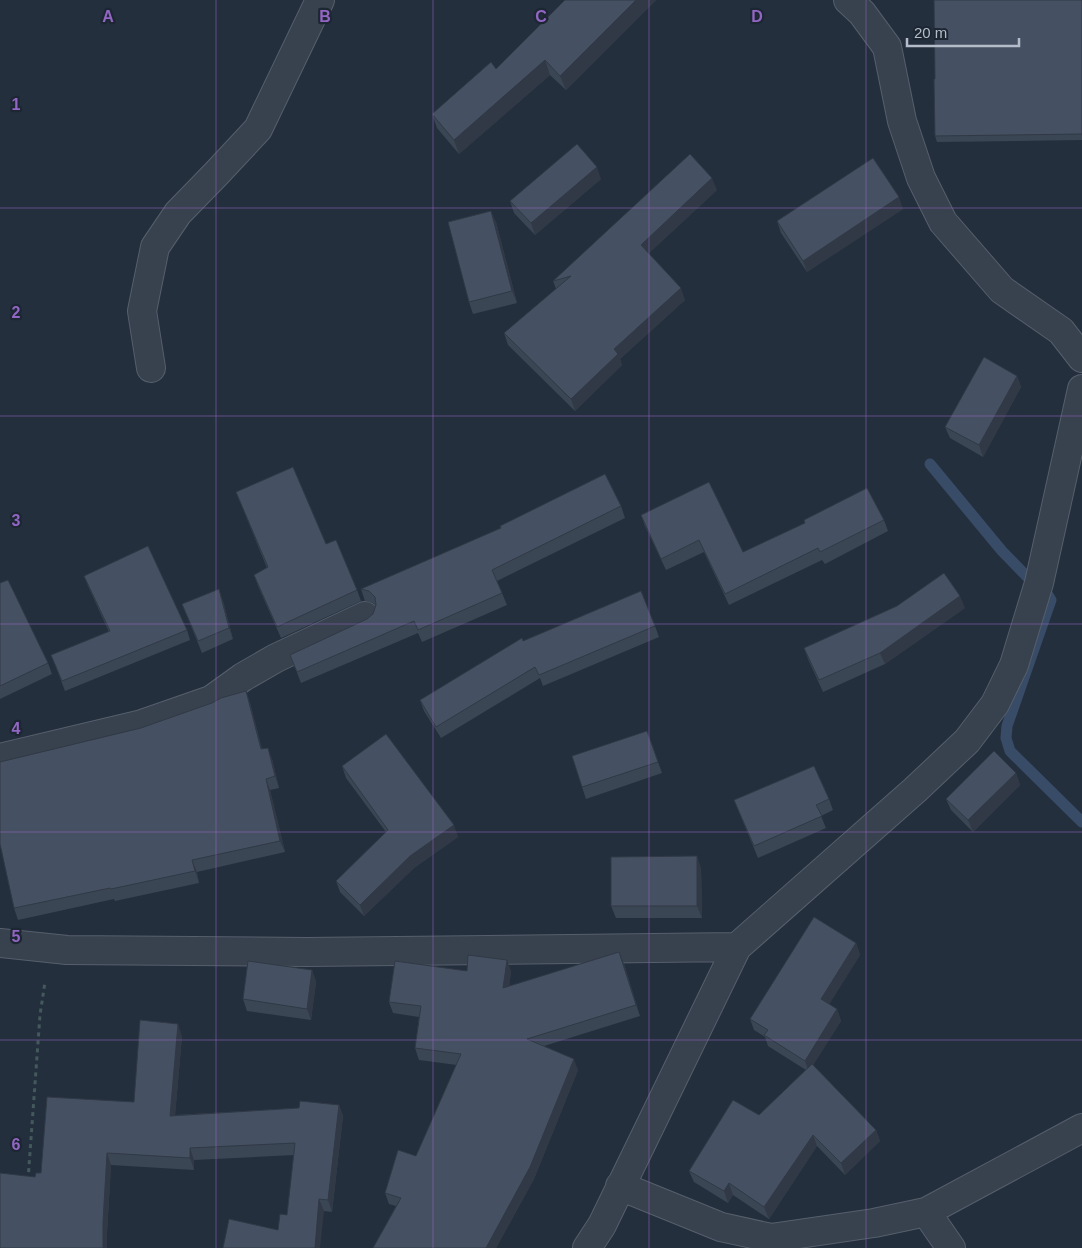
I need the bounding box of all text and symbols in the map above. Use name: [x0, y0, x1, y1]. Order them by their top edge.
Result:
text: A: [102, 8, 114, 25]
text: B: [319, 8, 331, 25]
text: C: [535, 8, 547, 25]
text: D: [751, 8, 763, 25]
scale bar: [907, 15, 1020, 47]
text: 20 m: [914, 24, 947, 41]
text: 1: [12, 96, 21, 113]
text: 2: [12, 304, 21, 321]
text: 3: [12, 512, 21, 529]
text: 4: [12, 720, 21, 737]
text: 5: [12, 928, 21, 945]
text: 6: [12, 1136, 21, 1153]

